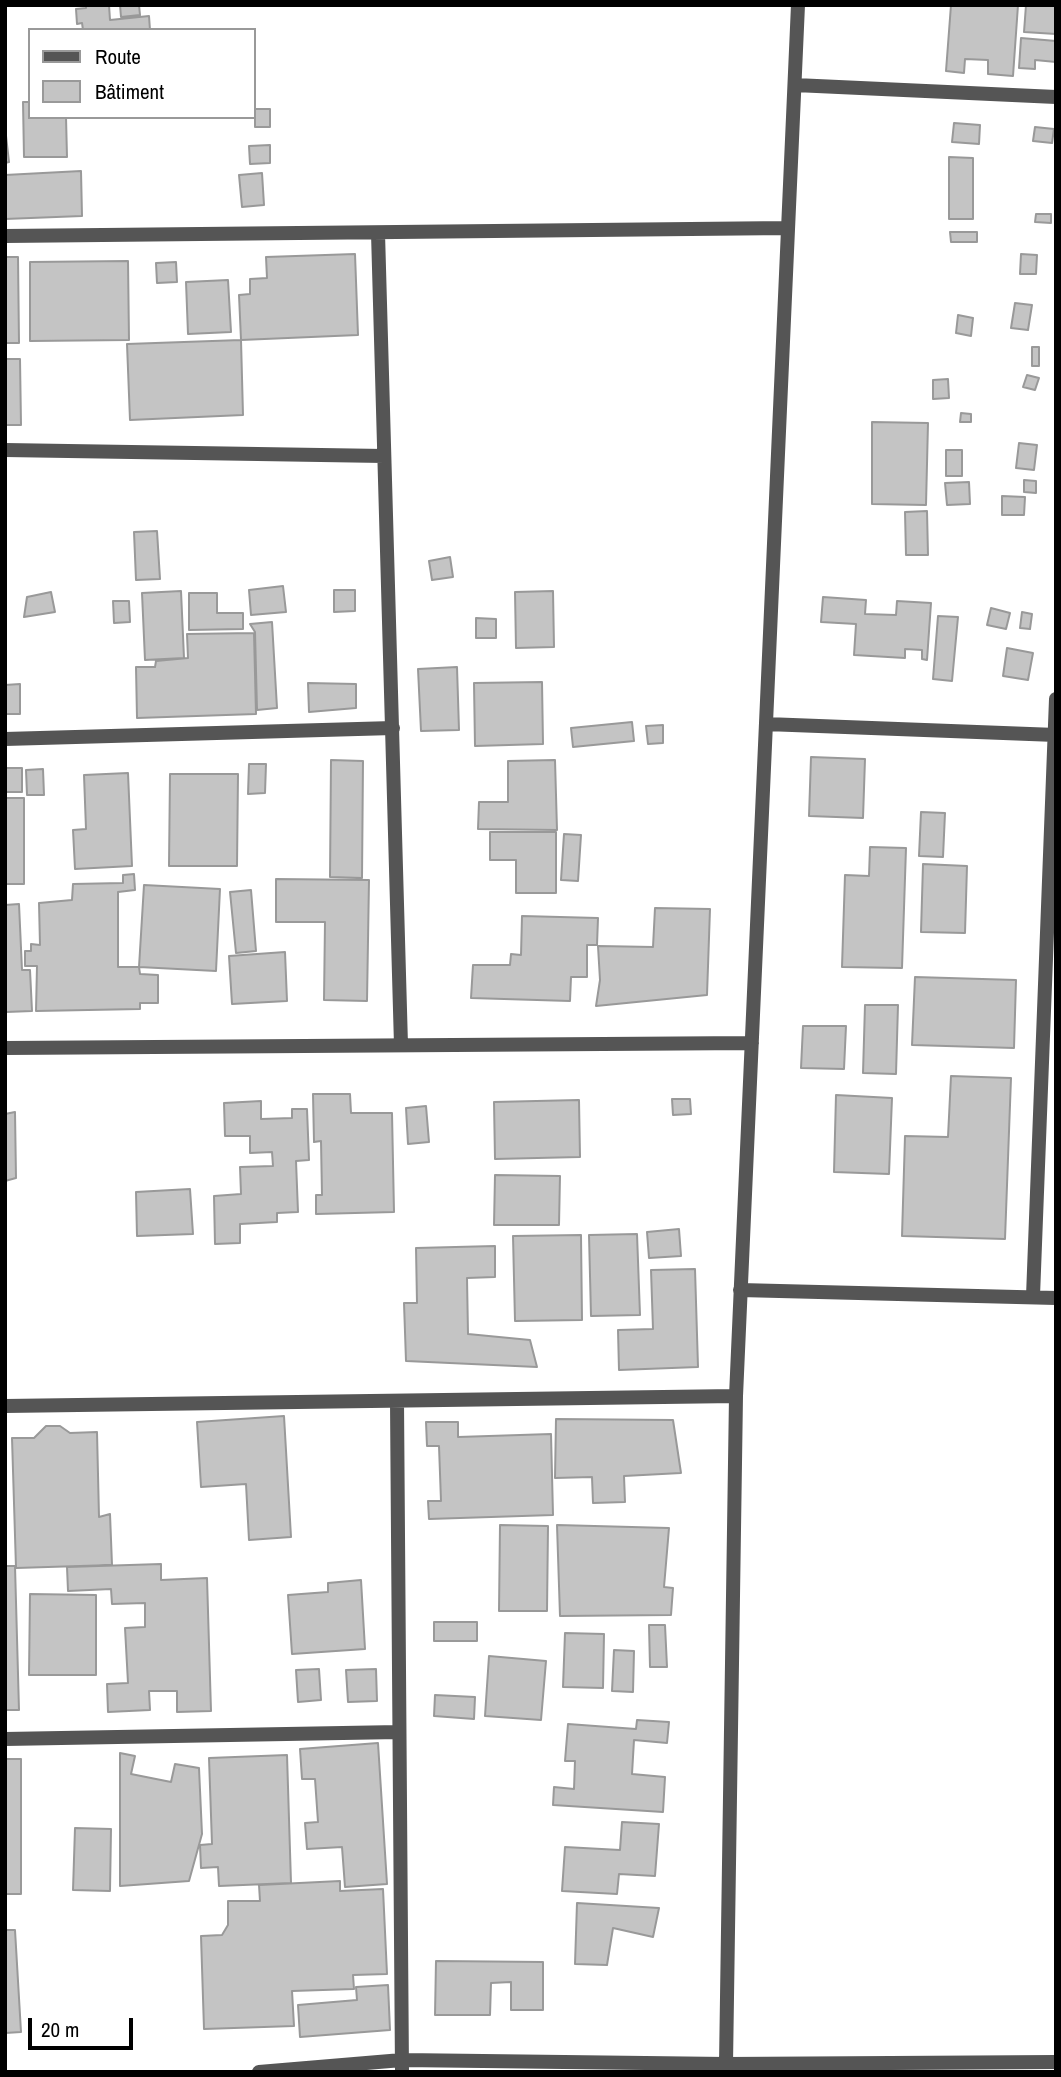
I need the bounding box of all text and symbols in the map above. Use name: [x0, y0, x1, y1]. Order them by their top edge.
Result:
legend: [28, 28, 256, 119]
text: Route: [95, 42, 141, 71]
text: Bâtiment: [95, 77, 164, 106]
scale bar: [32, 2004, 136, 2048]
text: 20 m: [41, 2015, 79, 2044]

